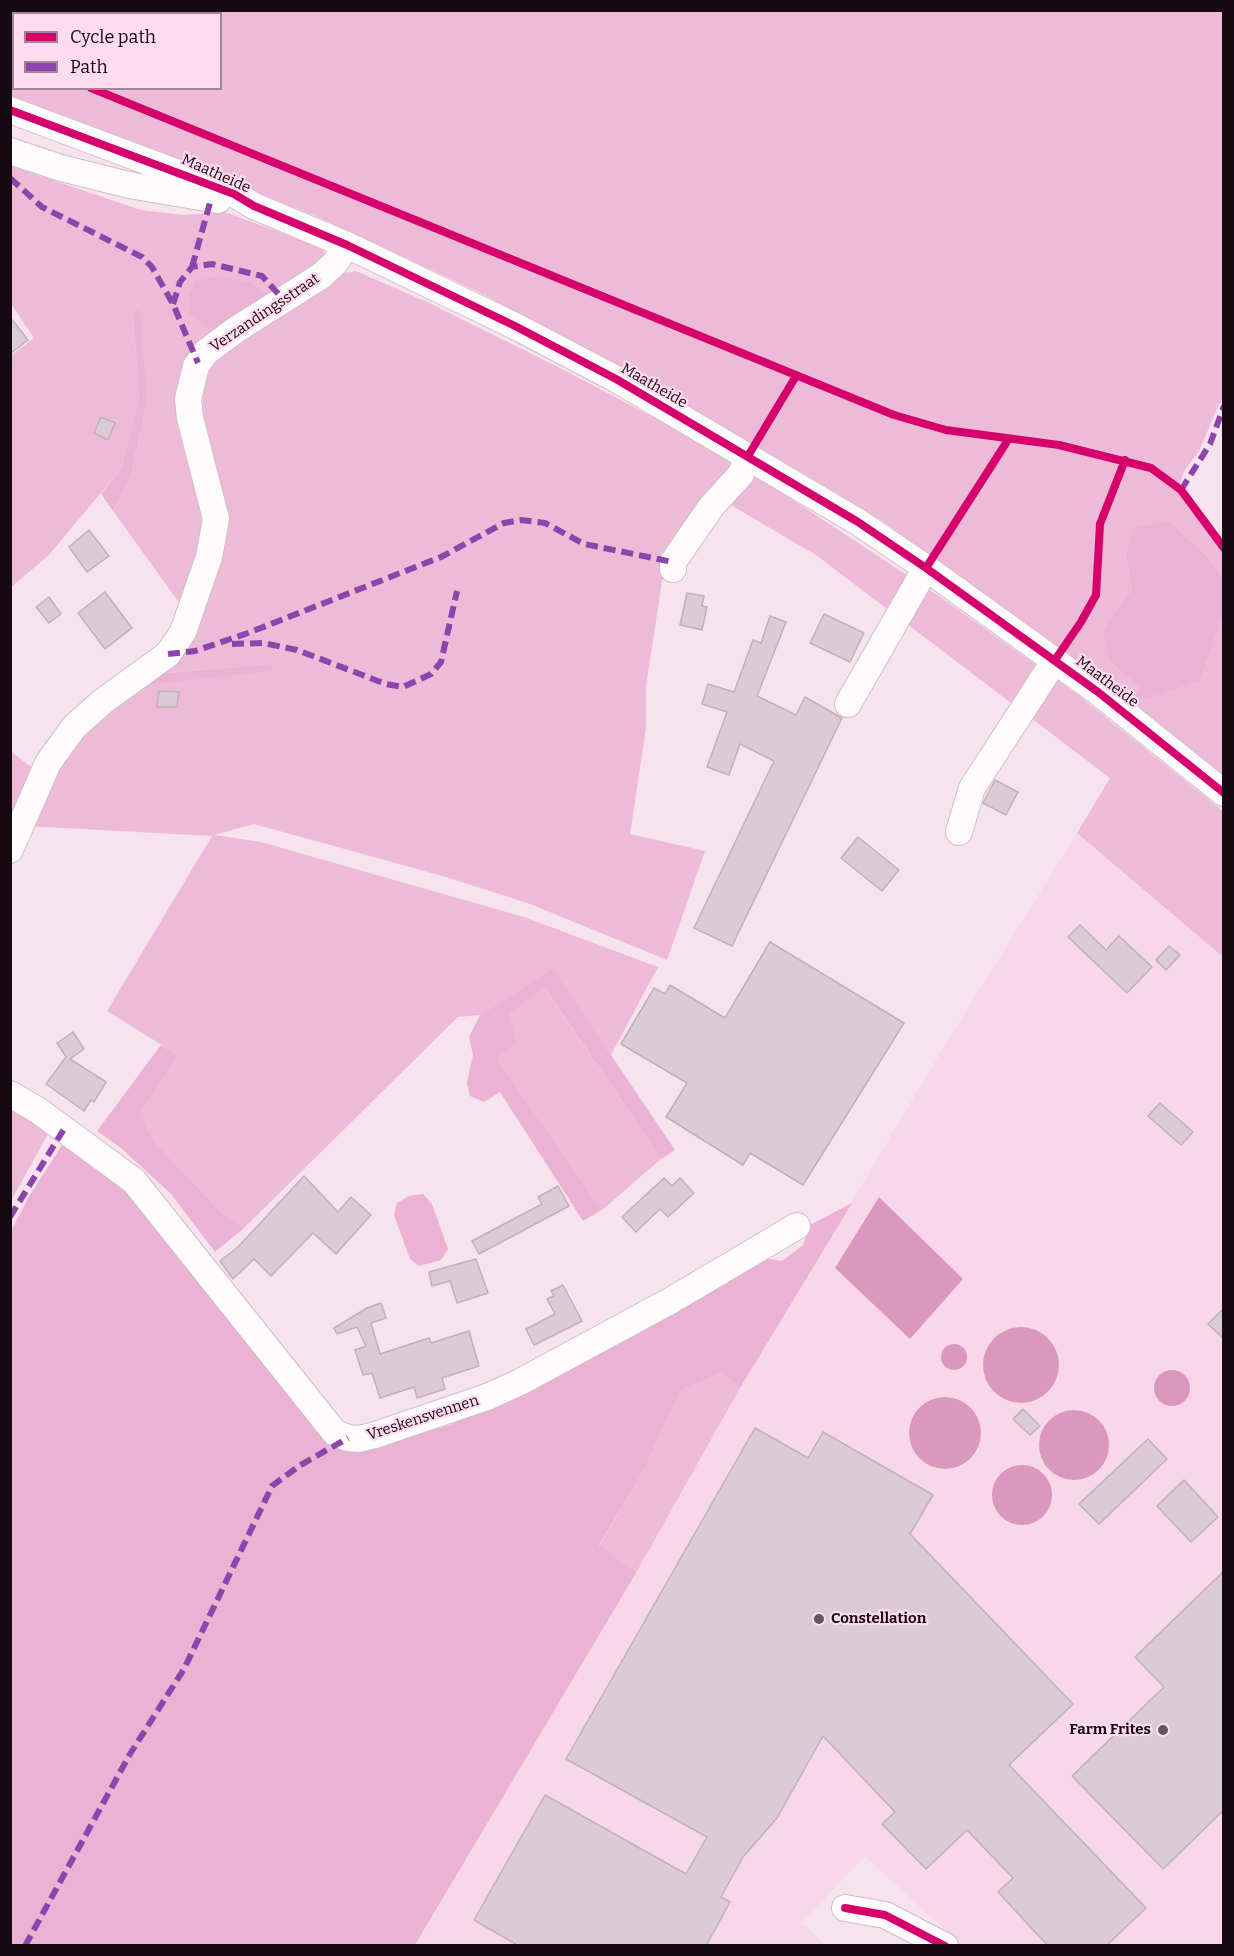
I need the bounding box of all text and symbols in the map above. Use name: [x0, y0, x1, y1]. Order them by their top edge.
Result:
legend: [12, 12, 222, 90]
text: Cycle path: [70, 26, 156, 48]
text: Path: [70, 56, 108, 78]
street label: Maatheide: [179, 151, 253, 197]
street label: Verzandingsstraat: [207, 270, 323, 356]
street label: Maatheide: [617, 360, 691, 412]
street label: Maatheide: [1072, 653, 1142, 711]
street label: Vreskensvennen: [365, 1391, 481, 1445]
place label: Constellation: [831, 1610, 926, 1628]
marker: Constellation: [812, 1612, 826, 1626]
place label: Farm Frites: [1069, 1721, 1151, 1739]
marker: Farm Frites: [1156, 1723, 1170, 1737]

